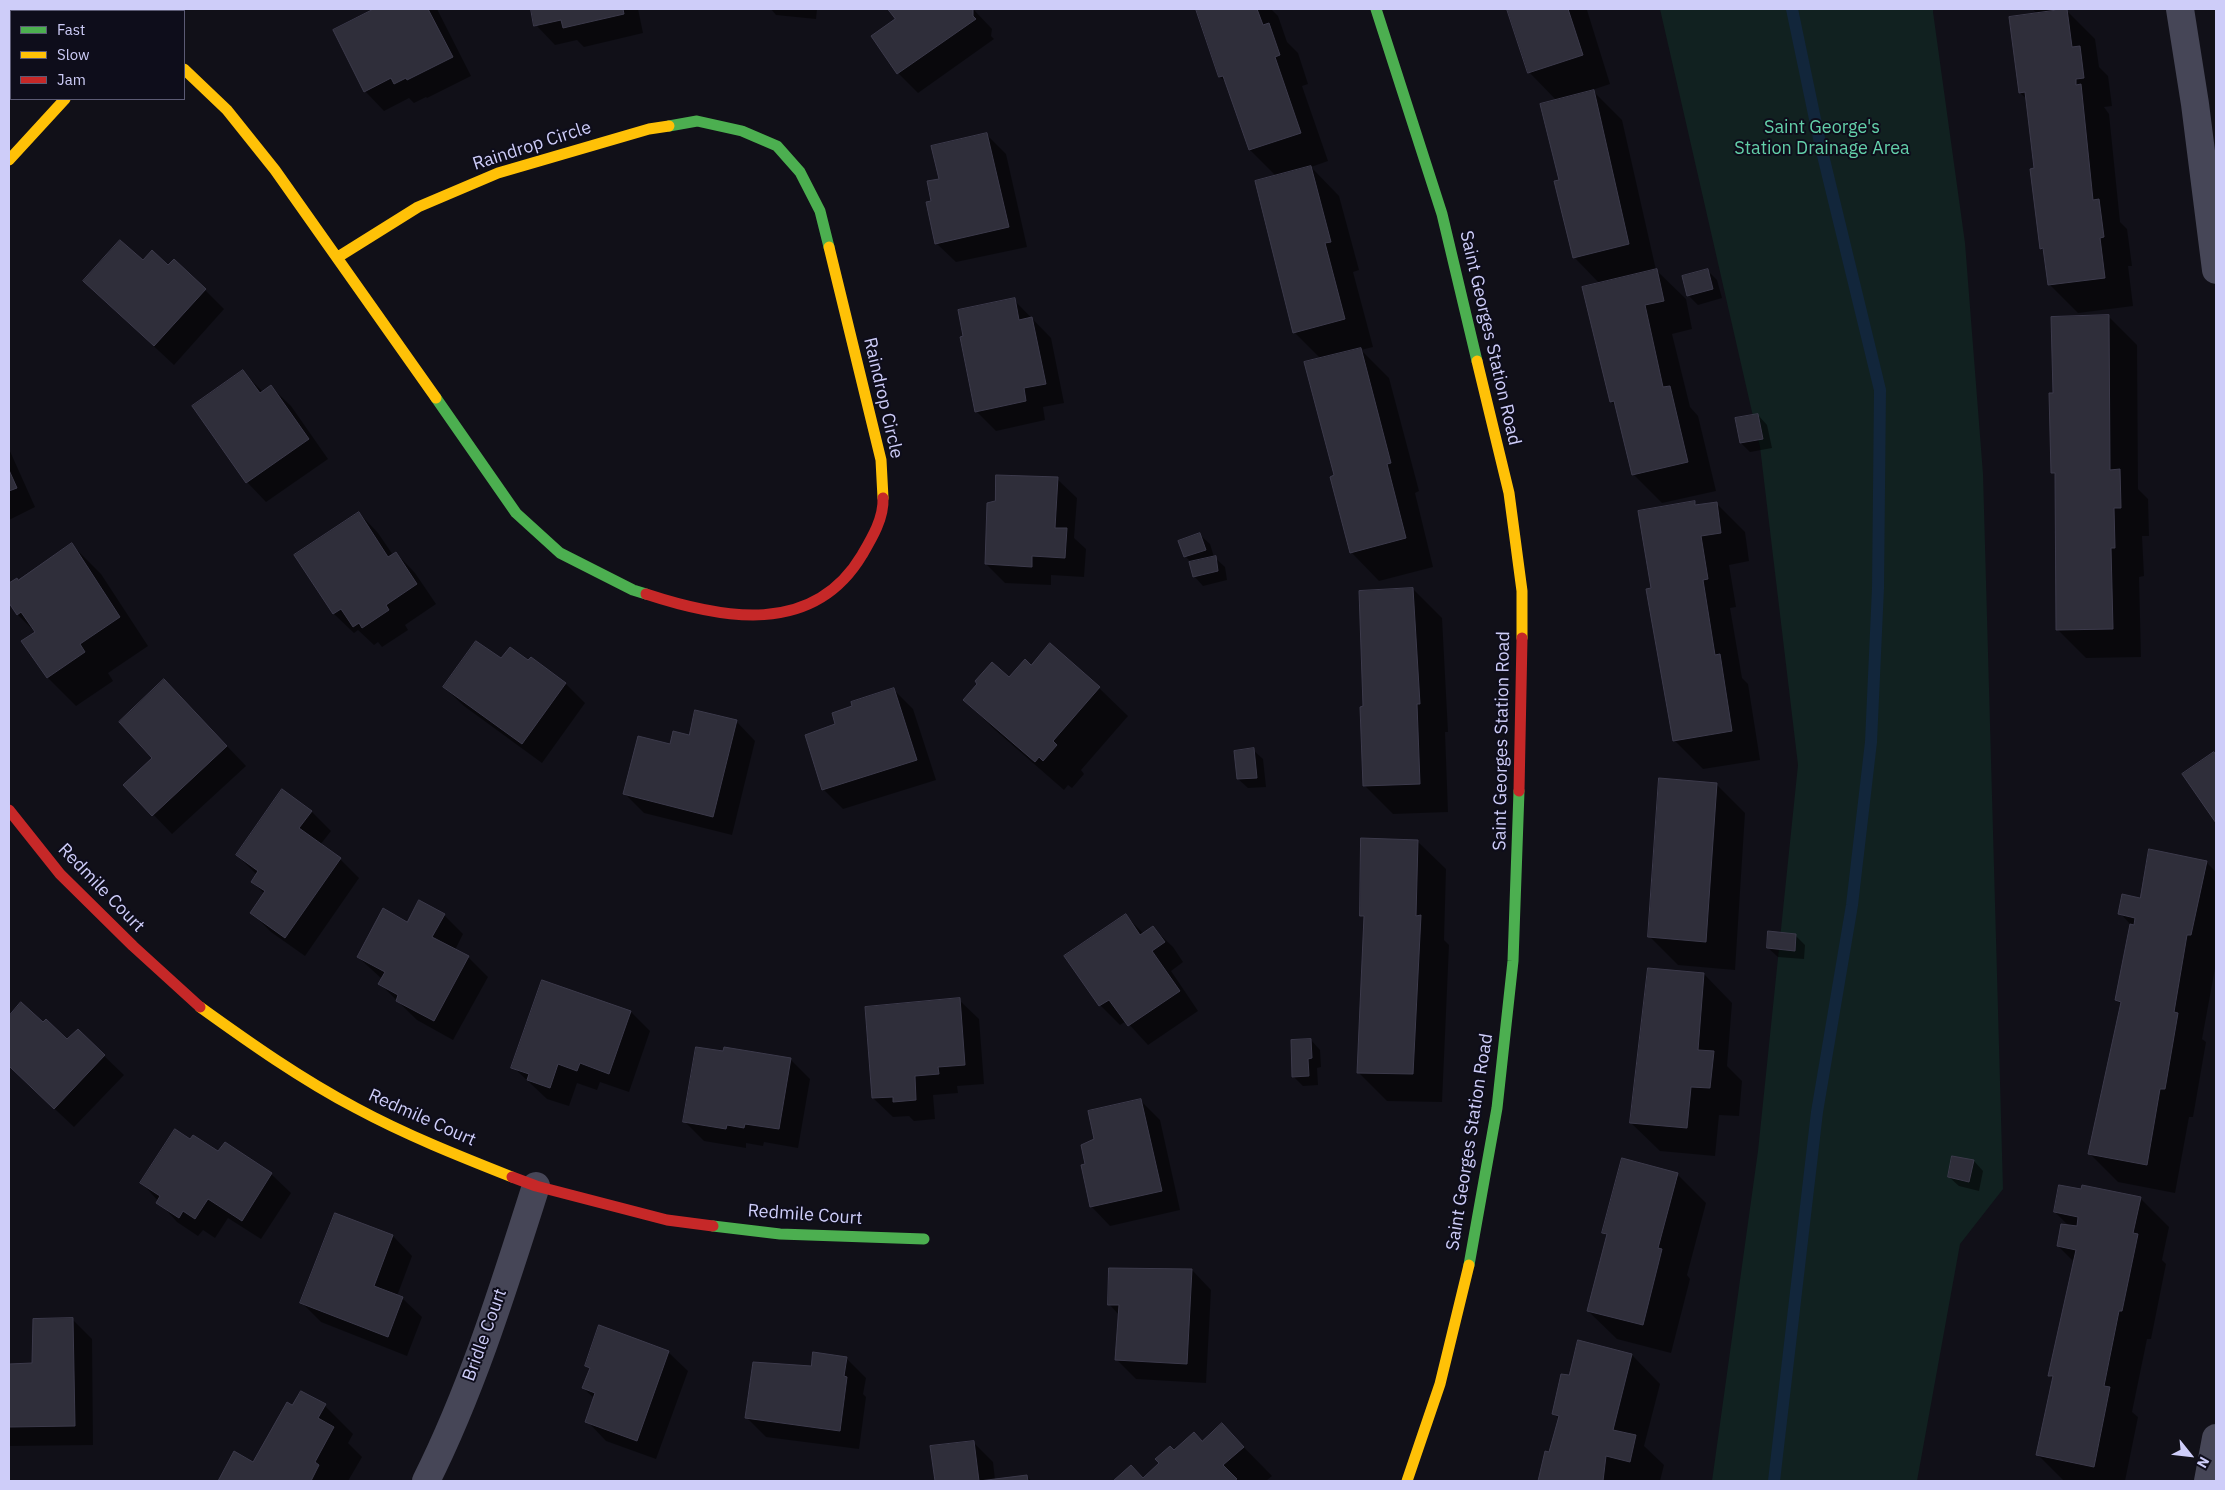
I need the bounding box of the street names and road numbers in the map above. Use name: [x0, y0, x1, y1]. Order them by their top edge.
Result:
street label: Raindrop Circle: [470, 117, 594, 175]
street label: Saint Georges Station Road: [1455, 229, 1525, 447]
street label: Raindrop Circle: [859, 335, 907, 461]
street label: Saint Georges Station Road: [1489, 631, 1515, 851]
street label: Redmile Court: [53, 839, 149, 937]
street label: Saint Georges Station Road: [1442, 1032, 1498, 1252]
street label: Redmile Court: [365, 1085, 479, 1151]
street label: Redmile Court: [747, 1200, 863, 1230]
street label: Bridle Court: [458, 1286, 512, 1384]

